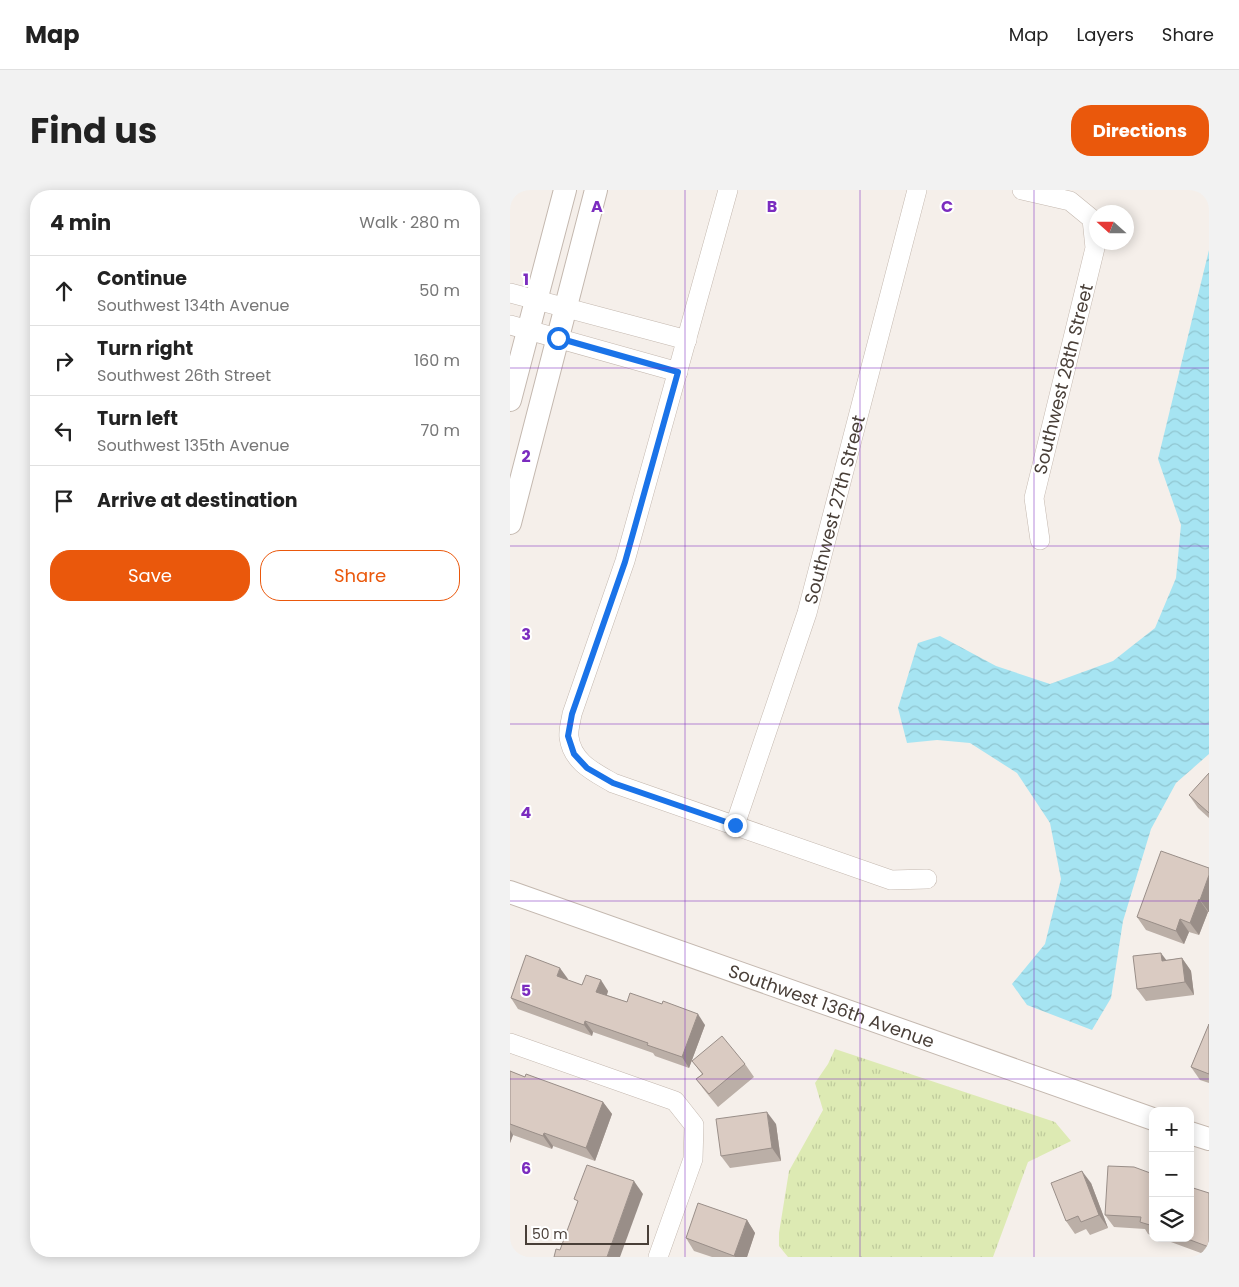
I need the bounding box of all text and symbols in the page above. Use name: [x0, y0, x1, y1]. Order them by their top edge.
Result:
text: Map: [25, 18, 80, 51]
text: Map: [1009, 22, 1049, 47]
text: Layers: [1077, 22, 1134, 47]
text: Share: [1162, 22, 1214, 47]
button: Directions: [1071, 105, 1209, 156]
text: Find us: [30, 106, 157, 155]
text: A: [591, 195, 603, 218]
text: B: [767, 195, 777, 218]
text: C: [941, 195, 953, 218]
north arrow: [1089, 205, 1134, 250]
text: 4 min: [50, 208, 111, 237]
text: Walk · 280 m: [359, 211, 460, 234]
text: Continue: [97, 265, 187, 292]
text: 1: [523, 268, 529, 291]
icon: ahead: [50, 277, 78, 305]
text: 50 m: [419, 279, 460, 302]
street label: Southwest 28th Street: [1027, 281, 1099, 477]
text: Southwest 134th Avenue: [97, 294, 289, 317]
route start: [547, 327, 570, 350]
text: Turn right: [97, 335, 193, 362]
icon: right: [50, 347, 78, 375]
text: 160 m: [414, 349, 460, 372]
text: Southwest 26th Street: [97, 364, 271, 387]
text: Turn left: [97, 405, 178, 432]
street label: Southwest 27th Street: [797, 412, 871, 607]
icon: left: [50, 417, 78, 445]
text: 70 m: [420, 419, 460, 442]
text: Southwest 135th Avenue: [97, 434, 289, 457]
text: 2: [521, 445, 531, 468]
icon: arrive: [50, 487, 78, 515]
text: Arrive at destination: [97, 487, 298, 514]
button: Save: [50, 550, 250, 601]
button: Share: [260, 550, 460, 601]
text: 3: [521, 623, 531, 646]
text: 4: [521, 801, 532, 824]
route end: [724, 814, 747, 837]
street label: Southwest 136th Avenue: [725, 958, 938, 1053]
text: 5: [521, 979, 531, 1002]
map controls: [1149, 1107, 1194, 1242]
button: +: [1149, 1107, 1194, 1152]
button: −: [1149, 1152, 1194, 1197]
text: 6: [521, 1157, 531, 1180]
button: layers: [1149, 1197, 1194, 1242]
scale bar: [525, 1222, 649, 1245]
text: 50 m: [532, 1224, 568, 1244]

